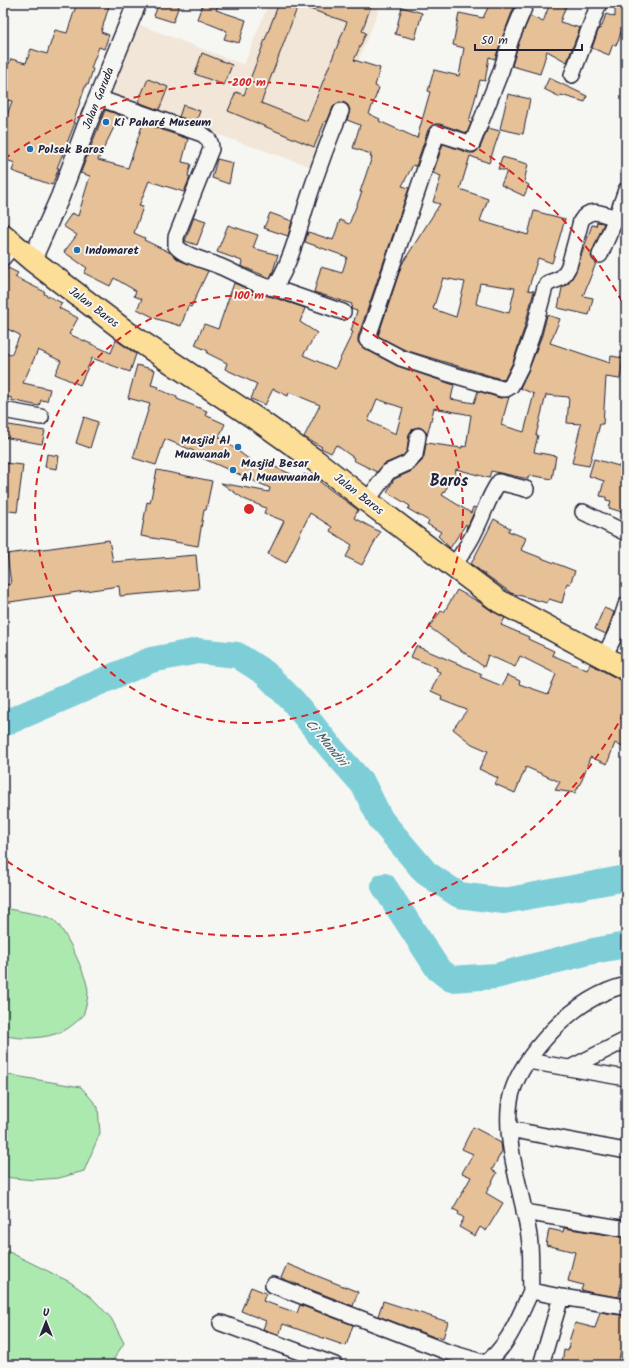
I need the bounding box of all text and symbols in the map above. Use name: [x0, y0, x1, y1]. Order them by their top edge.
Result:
scale bar: [475, 26, 582, 52]
text: 50 m: [481, 31, 508, 50]
street label: Jalan Garuda: [77, 64, 120, 132]
text: 200 m: [232, 73, 266, 92]
place label: Ki Paharé Museum: [114, 113, 211, 132]
marker: Ki Paharé Museum: [101, 117, 111, 127]
place label: Polsek Baros: [38, 140, 105, 159]
marker: Polsek Baros: [25, 144, 35, 154]
place label: Indomaret: [85, 241, 139, 260]
marker: Indomaret: [72, 245, 82, 255]
street label: Jalan Baros: [64, 282, 123, 333]
text: 100 m: [234, 286, 264, 305]
place label: Masjid Al Muawanah: [175, 431, 231, 464]
marker: Masjid Al Muawanah: [233, 442, 243, 452]
place label: Masjid Besar Al Muawwanah: [241, 454, 320, 487]
marker: Masjid Besar Al Muawwanah: [228, 465, 238, 475]
street label: Jalan Baros: [330, 469, 388, 520]
district label: Baros: [430, 469, 469, 494]
centre of rings: [242, 502, 256, 516]
water label: Ci Mandiri: [300, 715, 354, 774]
north arrow: [26, 1302, 66, 1342]
text: U: [43, 1304, 50, 1322]

